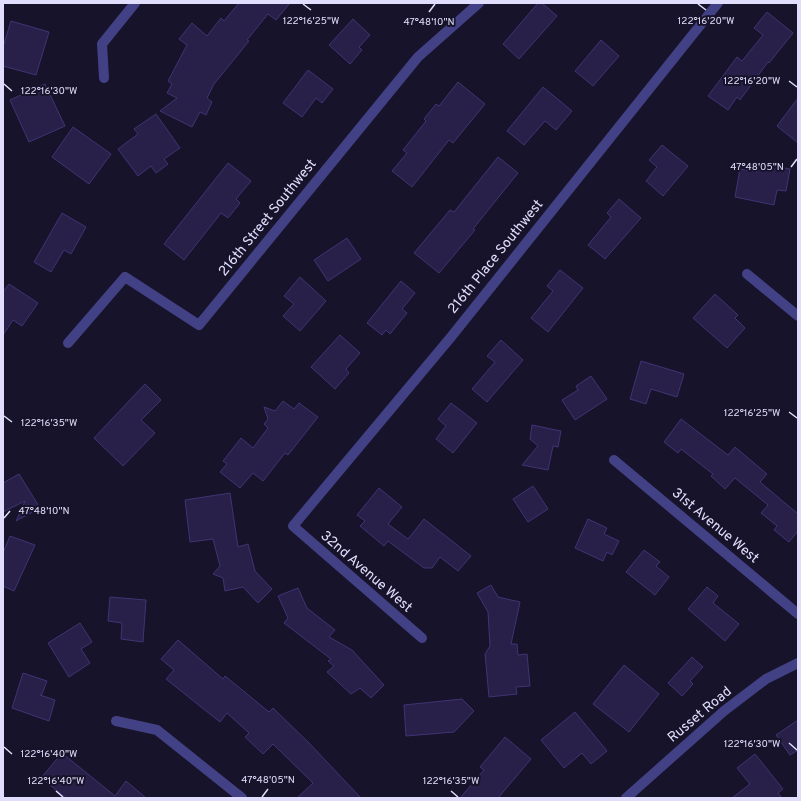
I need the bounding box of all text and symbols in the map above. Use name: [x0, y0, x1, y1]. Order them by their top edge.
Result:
text: 122°16'25"W: [283, 15, 339, 28]
text: 122°16'20"W: [678, 15, 734, 28]
text: 47°48'10"N: [403, 16, 455, 29]
text: 122°16'20"W: [724, 75, 780, 88]
text: 122°16'30"W: [21, 85, 77, 98]
street label: 216th Street Southwest: [216, 156, 320, 280]
text: 47°48'05"N: [730, 161, 784, 174]
street label: 216th Place Southwest: [445, 197, 547, 317]
text: 122°16'25"W: [724, 407, 780, 420]
text: 122°16'35"W: [21, 417, 77, 430]
street label: 31st Avenue West: [668, 485, 762, 567]
text: 47°48'10"N: [18, 505, 70, 518]
street label: 32nd Avenue West: [317, 528, 415, 616]
street label: Russet Road: [665, 683, 735, 747]
text: 122°16'30"W: [724, 738, 780, 751]
text: 122°16'40"W: [21, 748, 77, 761]
text: 47°48'05"N: [241, 774, 295, 787]
text: 122°16'40"W: [28, 775, 84, 788]
text: 122°16'35"W: [423, 775, 479, 788]

